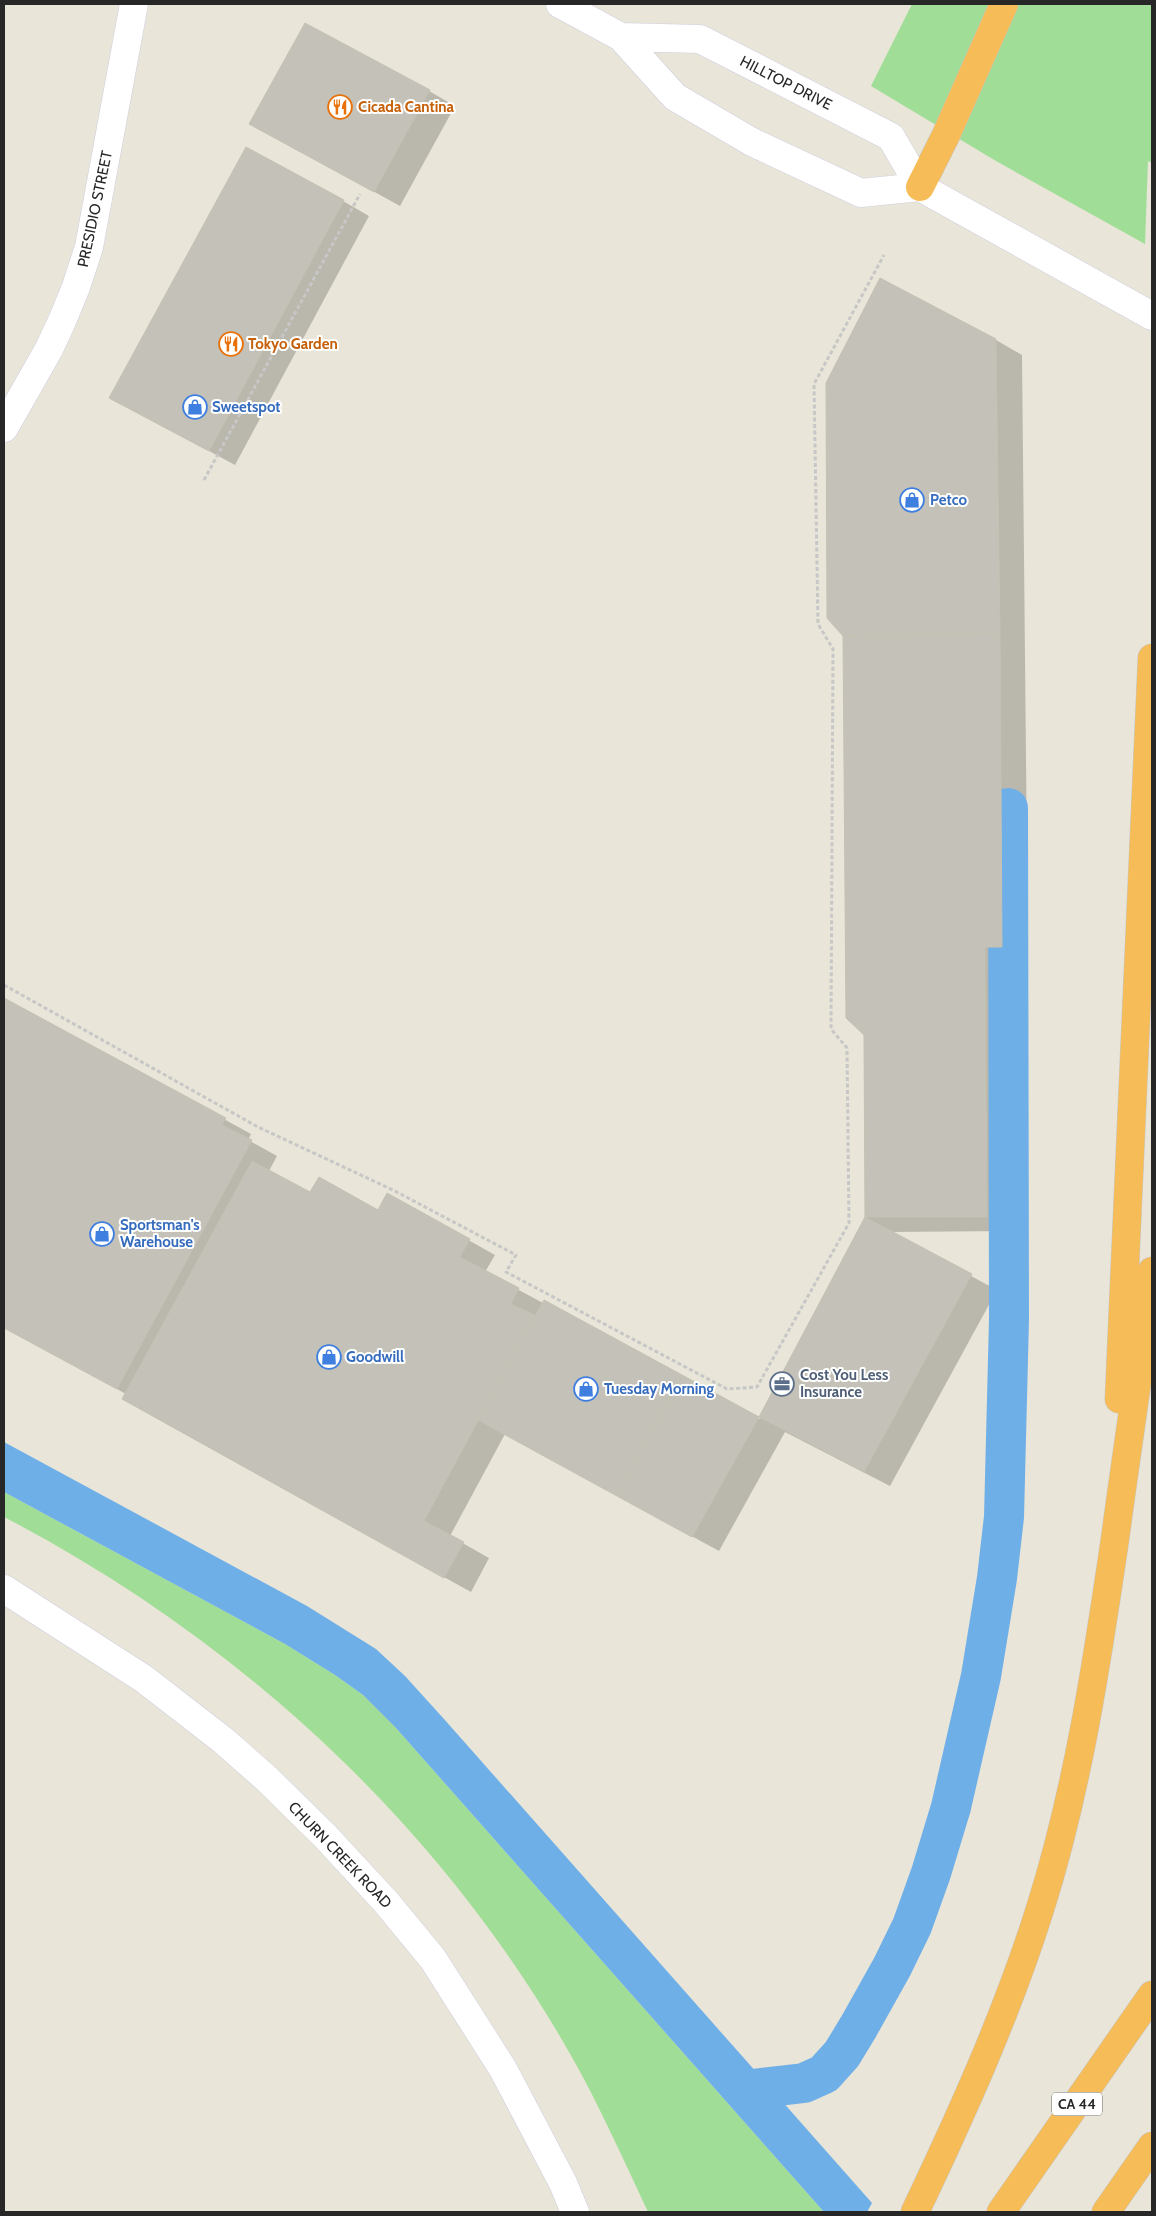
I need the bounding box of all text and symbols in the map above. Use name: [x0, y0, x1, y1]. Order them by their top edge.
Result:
street label: HILLTOP DRIVE: [737, 52, 835, 114]
restaurant icon: Cicada Cantina: [327, 94, 353, 120]
place label: Cicada Cantina: [358, 98, 455, 116]
street label: PRESIDIO STREET: [74, 149, 116, 269]
restaurant icon: Tokyo Garden: [218, 331, 244, 357]
place label: Tokyo Garden: [248, 335, 338, 353]
shop icon: Sweetspot: [182, 394, 208, 420]
place label: Sweetspot: [212, 398, 281, 416]
shop icon: Petco: [899, 487, 925, 513]
place label: Petco: [930, 491, 967, 509]
place label: Sportsman's Warehouse: [120, 1216, 200, 1251]
shop icon: Sportsman's Warehouse: [89, 1221, 115, 1247]
shop icon: Goodwill: [316, 1344, 342, 1370]
place label: Goodwill: [346, 1348, 404, 1366]
place label: Cost You Less Insurance: [800, 1366, 888, 1401]
office icon: Cost You Less Insurance: [769, 1371, 795, 1397]
shop icon: Tuesday Morning: [573, 1376, 599, 1402]
place label: Tuesday Morning: [604, 1380, 715, 1398]
street label: CHURN CREEK ROAD: [285, 1798, 396, 1912]
road number: CA 44: [1052, 2092, 1102, 2116]

